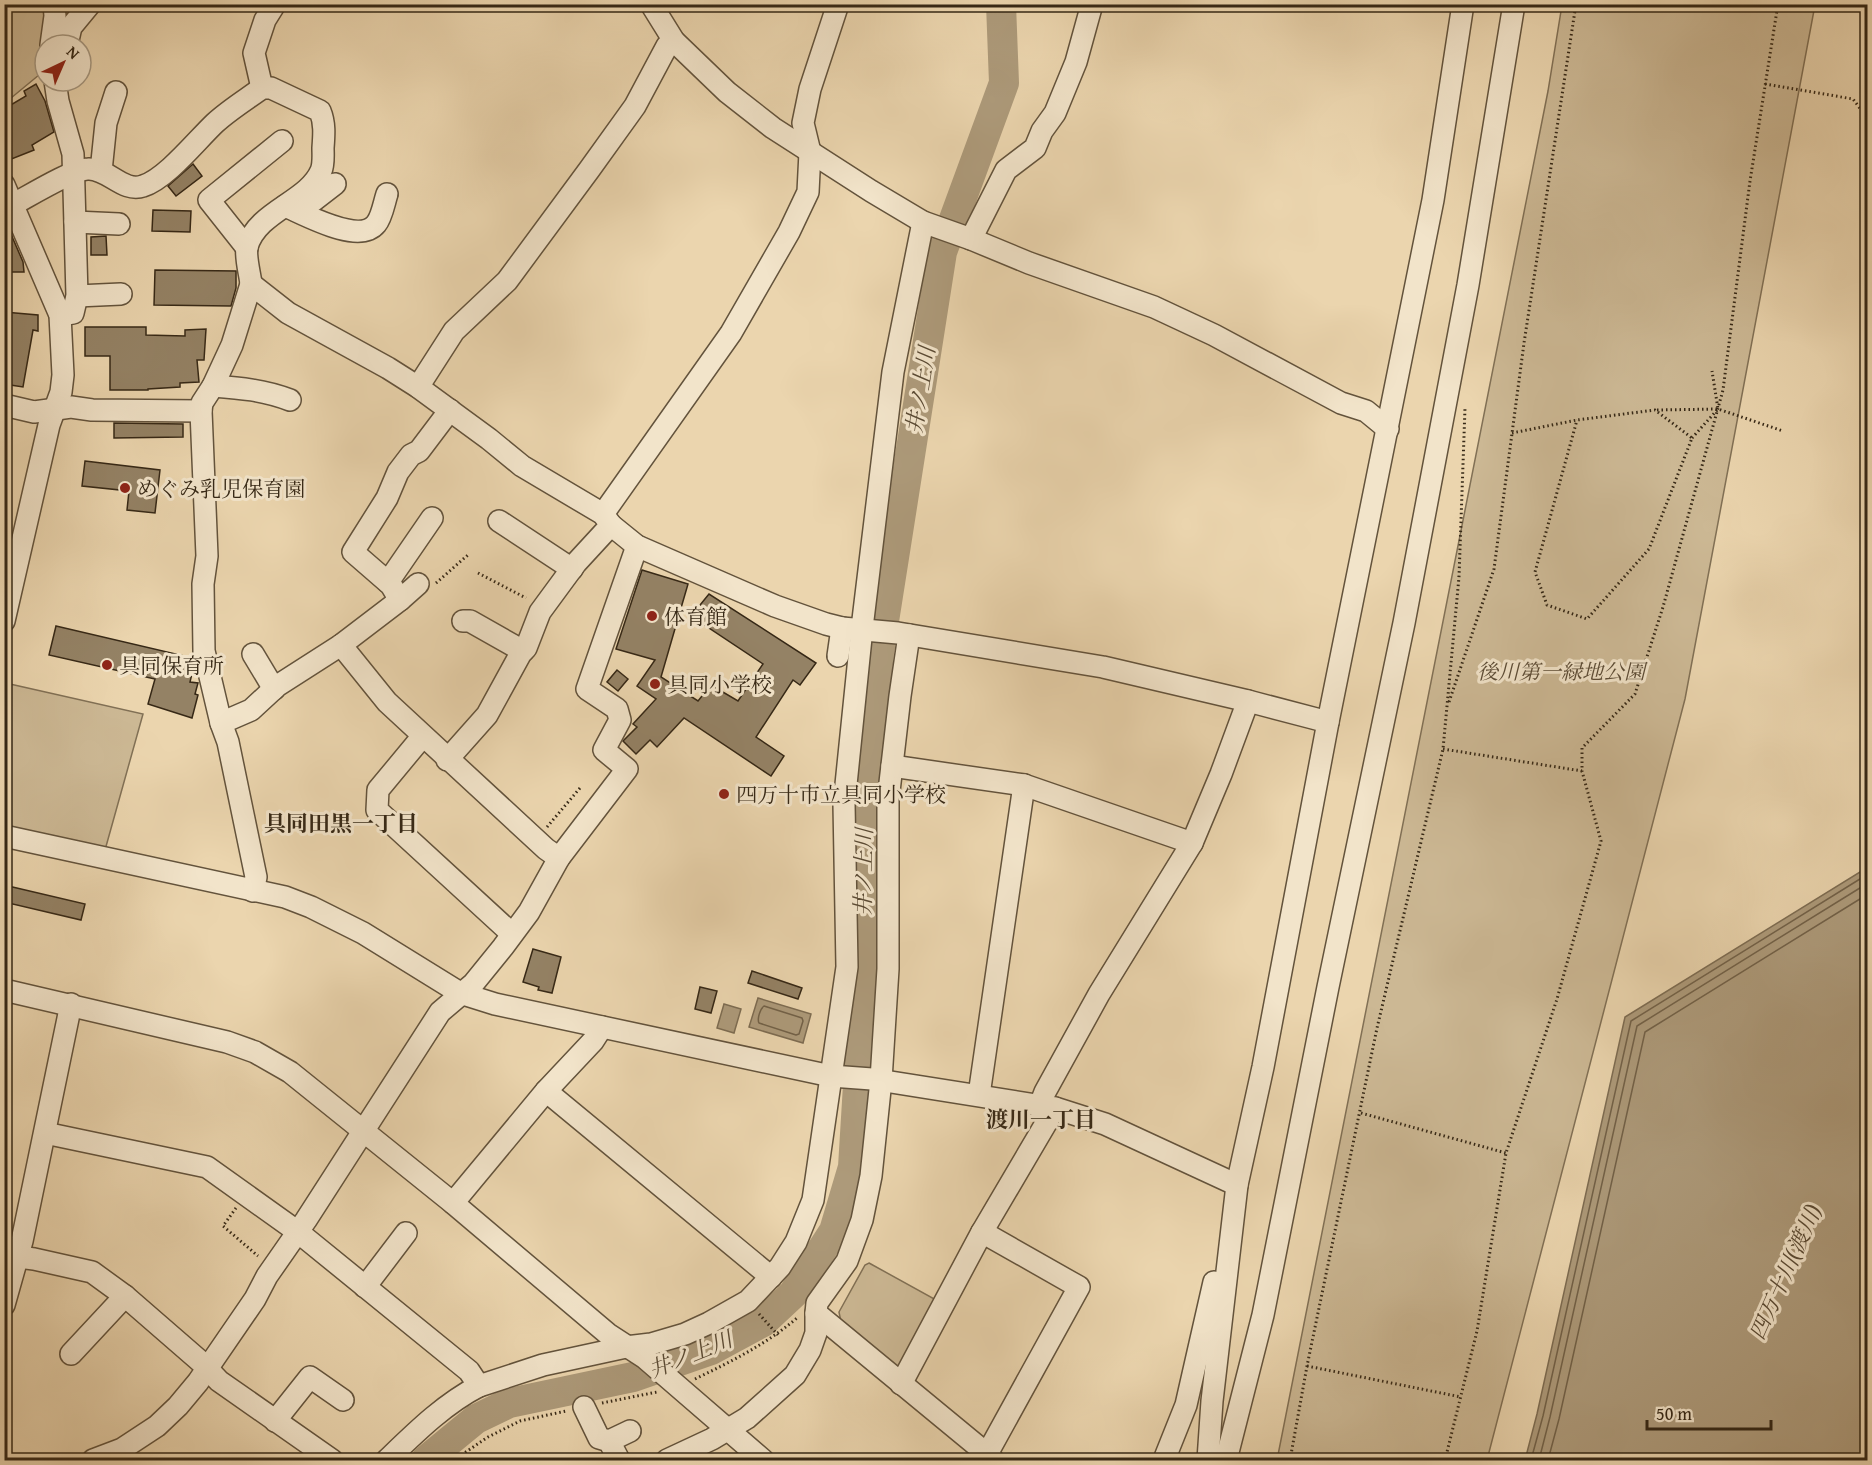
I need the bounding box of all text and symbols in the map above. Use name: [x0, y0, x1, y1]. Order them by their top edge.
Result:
north arrow: [33, 33, 93, 93]
text: N: [61, 40, 86, 65]
water label: 井ノ上川: [897, 342, 943, 436]
place label: めぐみ乳児保育園: [137, 473, 305, 504]
marker: めぐみ乳児保育園: [118, 481, 132, 495]
place label: 体育館: [664, 601, 727, 632]
marker: 体育館: [645, 609, 659, 623]
place label: 具同保育所: [119, 650, 224, 681]
park label: 後川第一緑地公園: [1477, 656, 1648, 687]
marker: 具同保育所: [100, 658, 114, 672]
place label: 具同小学校: [667, 669, 772, 700]
marker: 具同小学校: [648, 677, 662, 691]
place label: 四万十市立具同小学校: [736, 779, 946, 810]
marker: 四万十市立具同小学校: [717, 787, 731, 801]
district label: 具同田黒一丁目: [264, 807, 418, 839]
water label: 井ノ上川: [846, 826, 880, 916]
district label: 渡川一丁目: [986, 1103, 1096, 1135]
water label: 四万十川(渡川): [1741, 1199, 1829, 1345]
water label: 井ノ上川: [643, 1322, 739, 1385]
scale bar: [1647, 1393, 1772, 1431]
text: 50 m: [1656, 1400, 1692, 1427]

